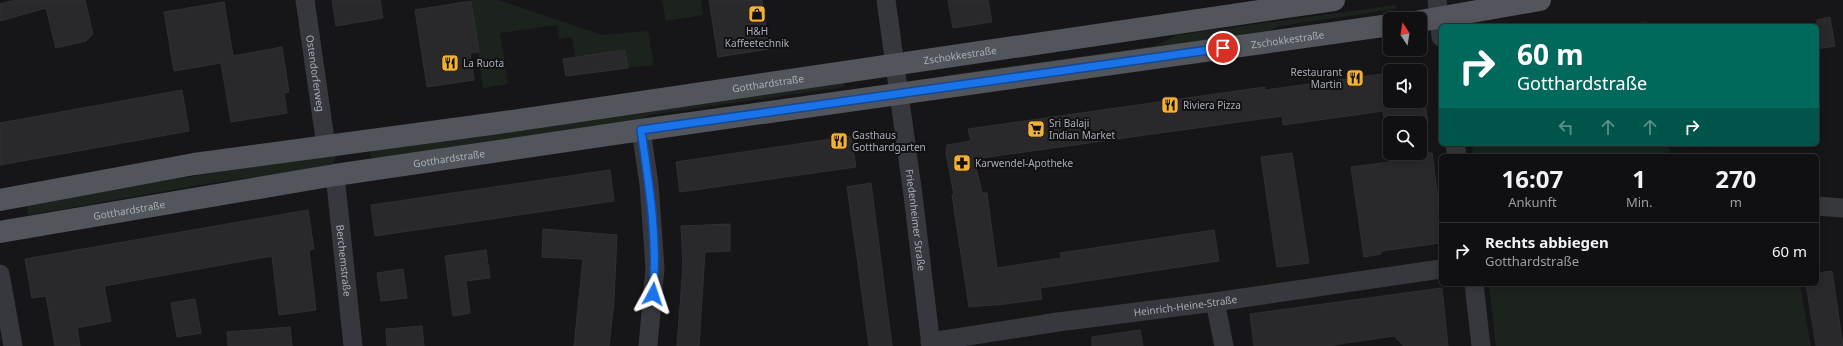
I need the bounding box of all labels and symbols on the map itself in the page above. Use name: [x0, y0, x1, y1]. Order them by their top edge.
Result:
shop icon: H&H Kaffeetechnik: [747, 4, 767, 24]
north arrow: [1383, 12, 1427, 56]
place label: H&H Kaffeetechnik: [725, 24, 790, 50]
street label: Zschokkestraße: [1250, 27, 1325, 51]
pin: [1206, 31, 1240, 65]
street label: Ostendorferweg: [303, 34, 328, 113]
street label: Zschokkestraße: [922, 43, 998, 67]
restaurant icon: La Ruota: [440, 53, 460, 73]
place label: La Ruota: [463, 56, 504, 70]
place label: Restaurant Martin: [1291, 65, 1342, 91]
restaurant icon: Restaurant Martin: [1345, 68, 1365, 88]
street label: Gotthardstraße: [731, 71, 805, 95]
restaurant icon: Riviera Pizza: [1160, 95, 1180, 115]
place label: Riviera Pizza: [1183, 98, 1241, 112]
place label: Sri Balaji Indian Market: [1049, 116, 1115, 142]
supermarket icon: Sri Balaji Indian Market: [1026, 119, 1046, 139]
place label: Gasthaus Gotthardgarten: [852, 128, 926, 154]
restaurant icon: Gasthaus Gotthardgarten: [829, 131, 849, 151]
street label: Gotthardstraße: [412, 146, 486, 170]
pharmacy icon: Karwendel-Apotheke: [952, 153, 972, 173]
place label: Karwendel-Apotheke: [975, 156, 1074, 170]
street label: Friedenheimer Straße: [902, 168, 929, 272]
street label: Gotthardstraße: [92, 197, 166, 223]
street label: Berchemstraße: [333, 224, 355, 297]
position arrow: [632, 273, 674, 315]
street label: Heinrich-Heine-Straße: [1133, 292, 1238, 319]

